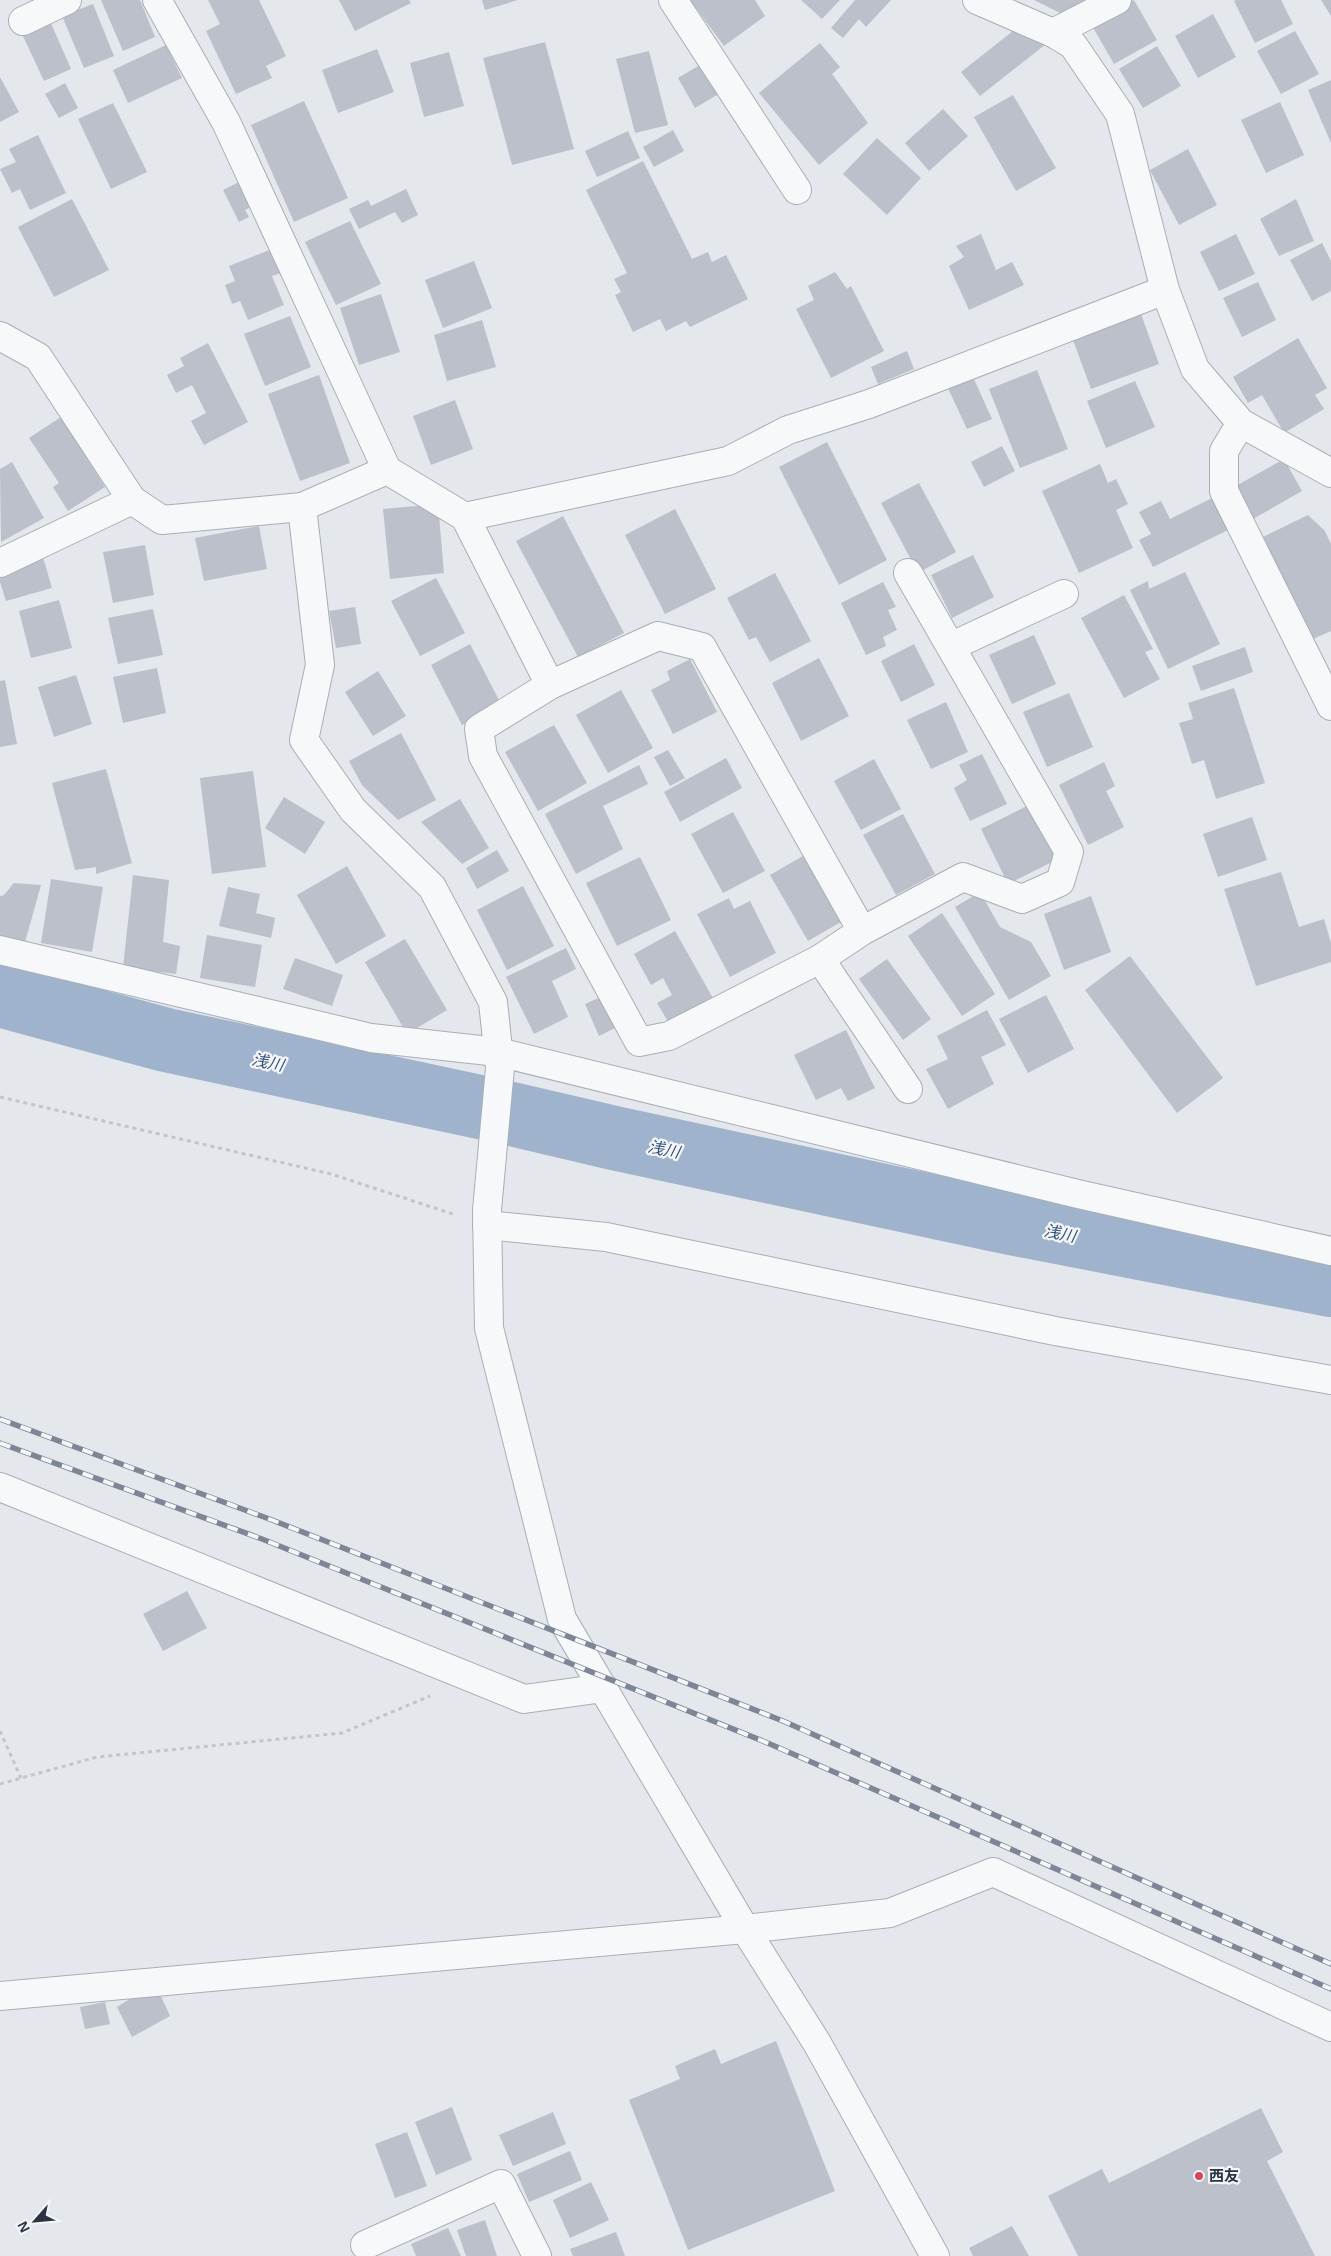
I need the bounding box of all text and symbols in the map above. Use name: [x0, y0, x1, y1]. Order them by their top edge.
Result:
water label: 浅川: [250, 1051, 287, 1075]
water label: 浅川: [646, 1138, 683, 1162]
water label: 浅川: [1043, 1222, 1079, 1245]
place label: 西友: [1209, 2167, 1239, 2184]
marker: 西友: [1193, 2170, 1205, 2182]
north arrow: [10, 2196, 60, 2246]
text: N: [14, 2219, 33, 2235]

